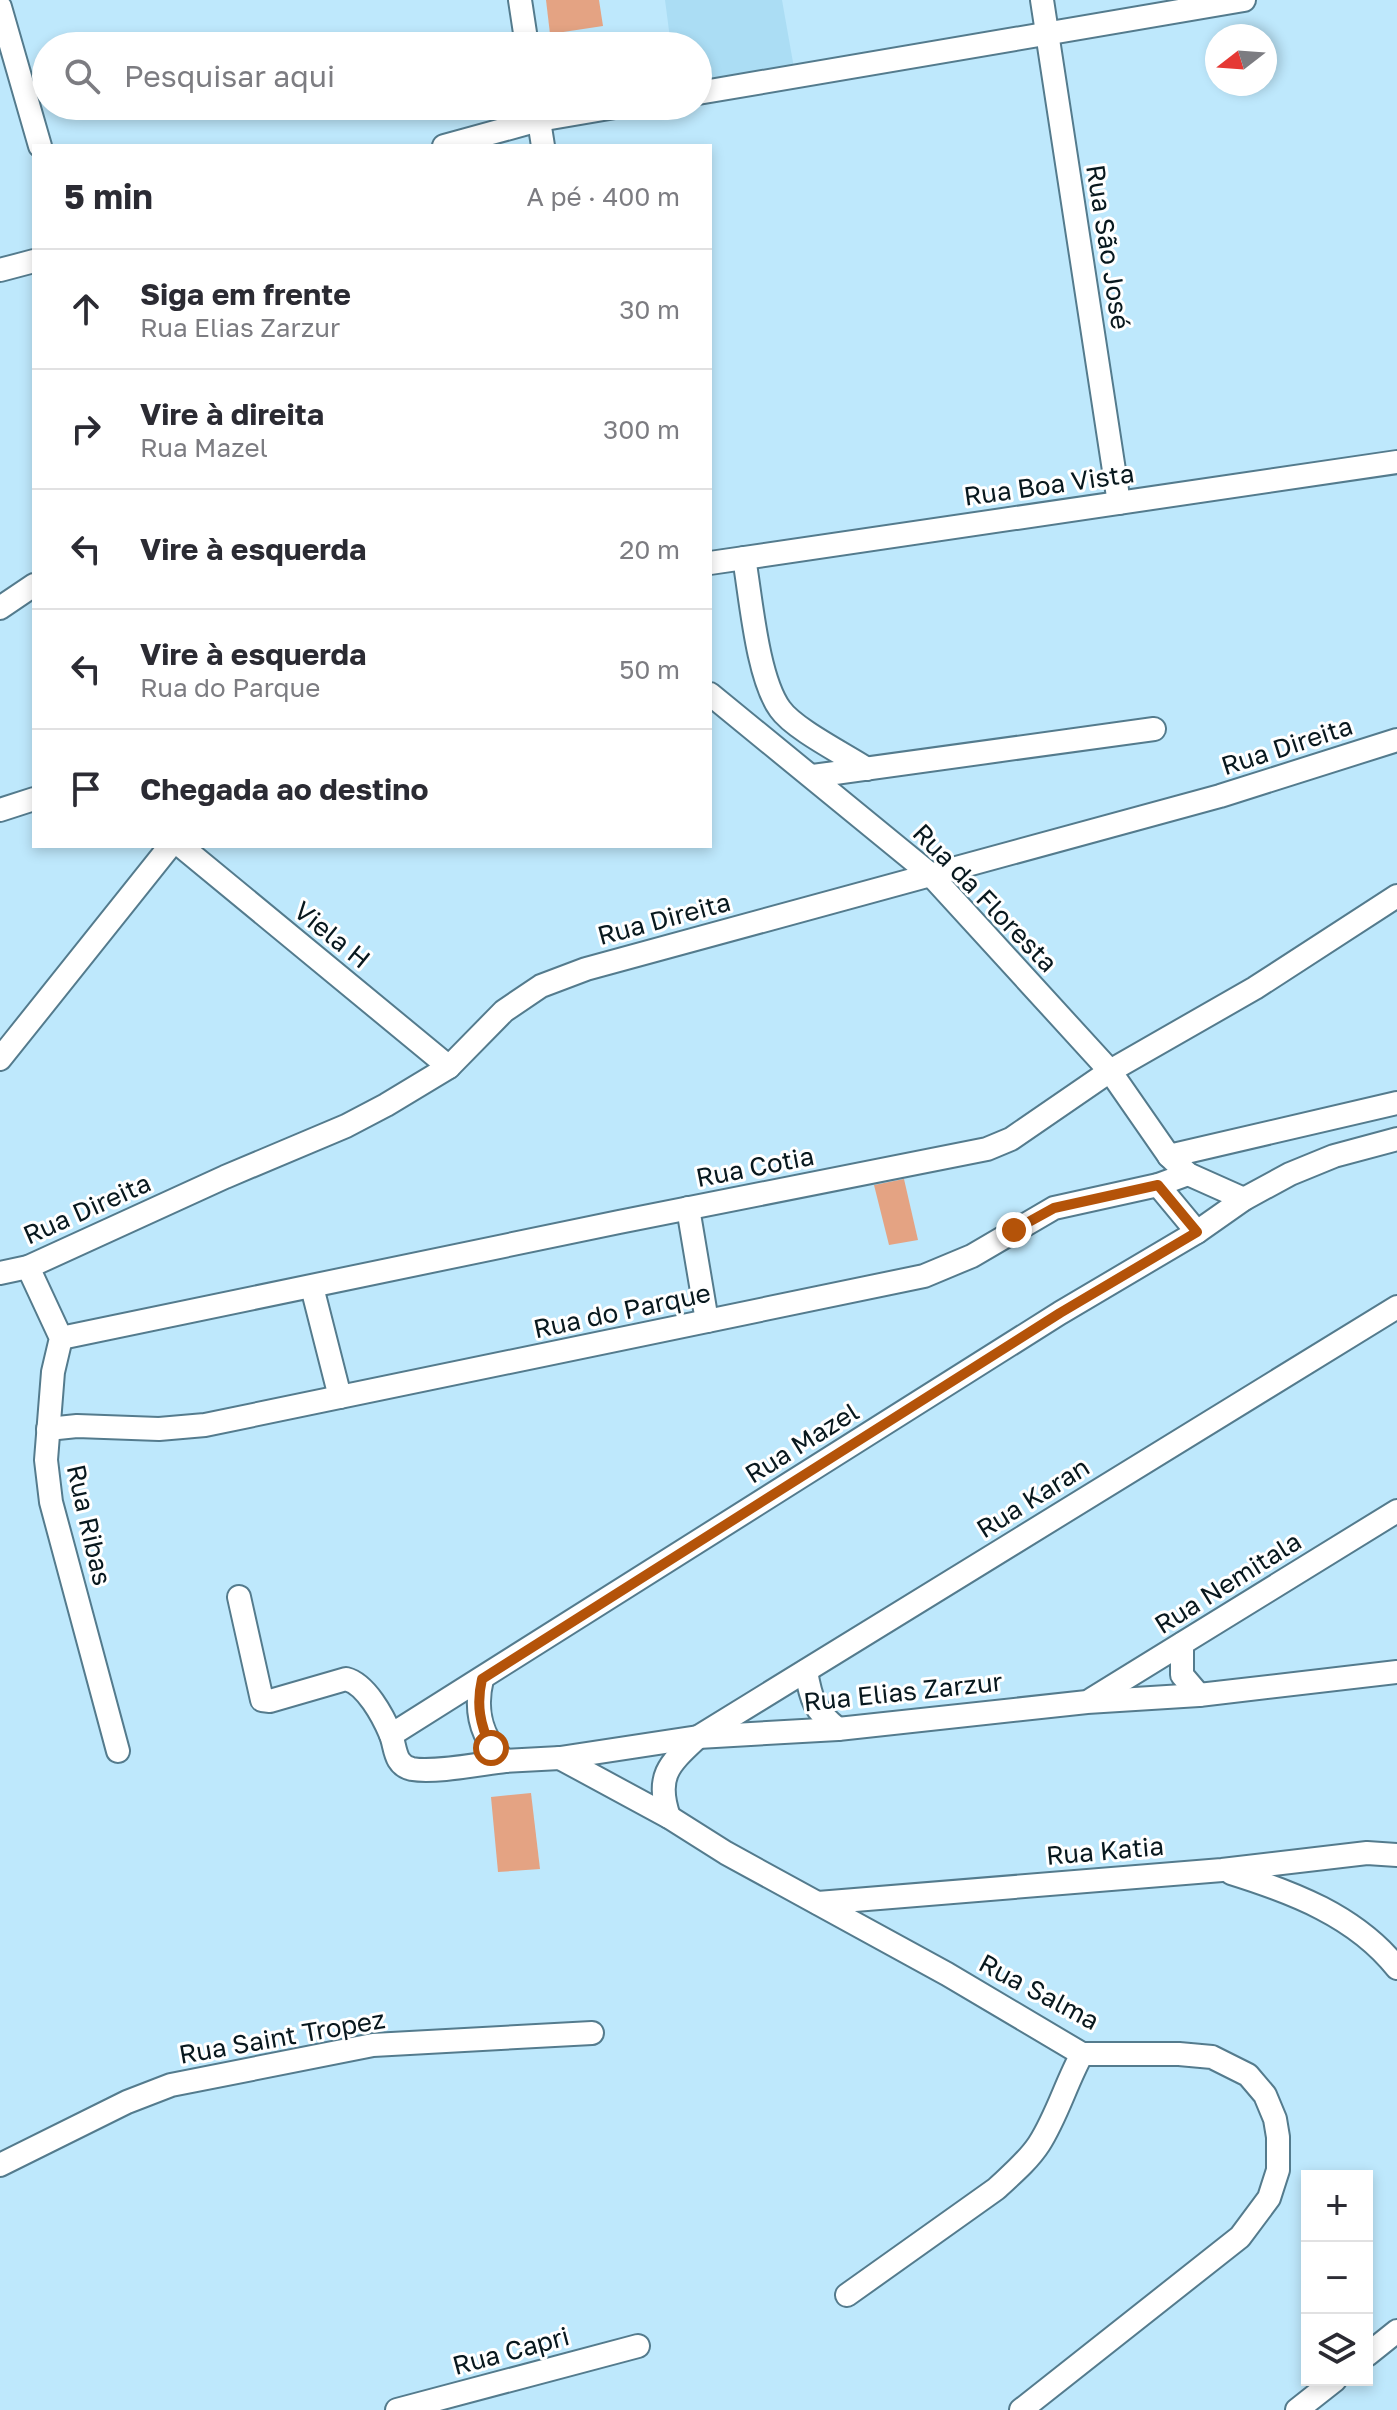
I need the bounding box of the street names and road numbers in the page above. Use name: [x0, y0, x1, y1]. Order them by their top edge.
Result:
street label: Rua São José: [1080, 162, 1137, 332]
street label: Rua Boa Vista: [962, 457, 1136, 512]
street label: Rua Direita: [1217, 710, 1356, 781]
street label: Rua da Floresta: [907, 817, 1064, 978]
street label: Rua Direita: [594, 886, 734, 951]
street label: Viela H: [288, 895, 377, 975]
street label: Rua Cotia: [693, 1140, 816, 1193]
street label: Rua Direita: [18, 1167, 155, 1250]
street label: Rua do Parque: [530, 1277, 713, 1344]
street label: Rua Mazel: [739, 1396, 864, 1490]
street label: Rua Karan: [971, 1451, 1095, 1544]
street label: Rua Ribas: [61, 1461, 118, 1588]
street label: Rua Nemitala: [1149, 1525, 1307, 1640]
street label: Rua Elias Zarzur: [802, 1666, 1004, 1717]
street label: Rua Katia: [1045, 1830, 1165, 1871]
street label: Rua Salma: [974, 1947, 1105, 2036]
street label: Rua Saint Tropez: [177, 2003, 387, 2070]
street label: Rua Capri: [449, 2320, 573, 2381]

